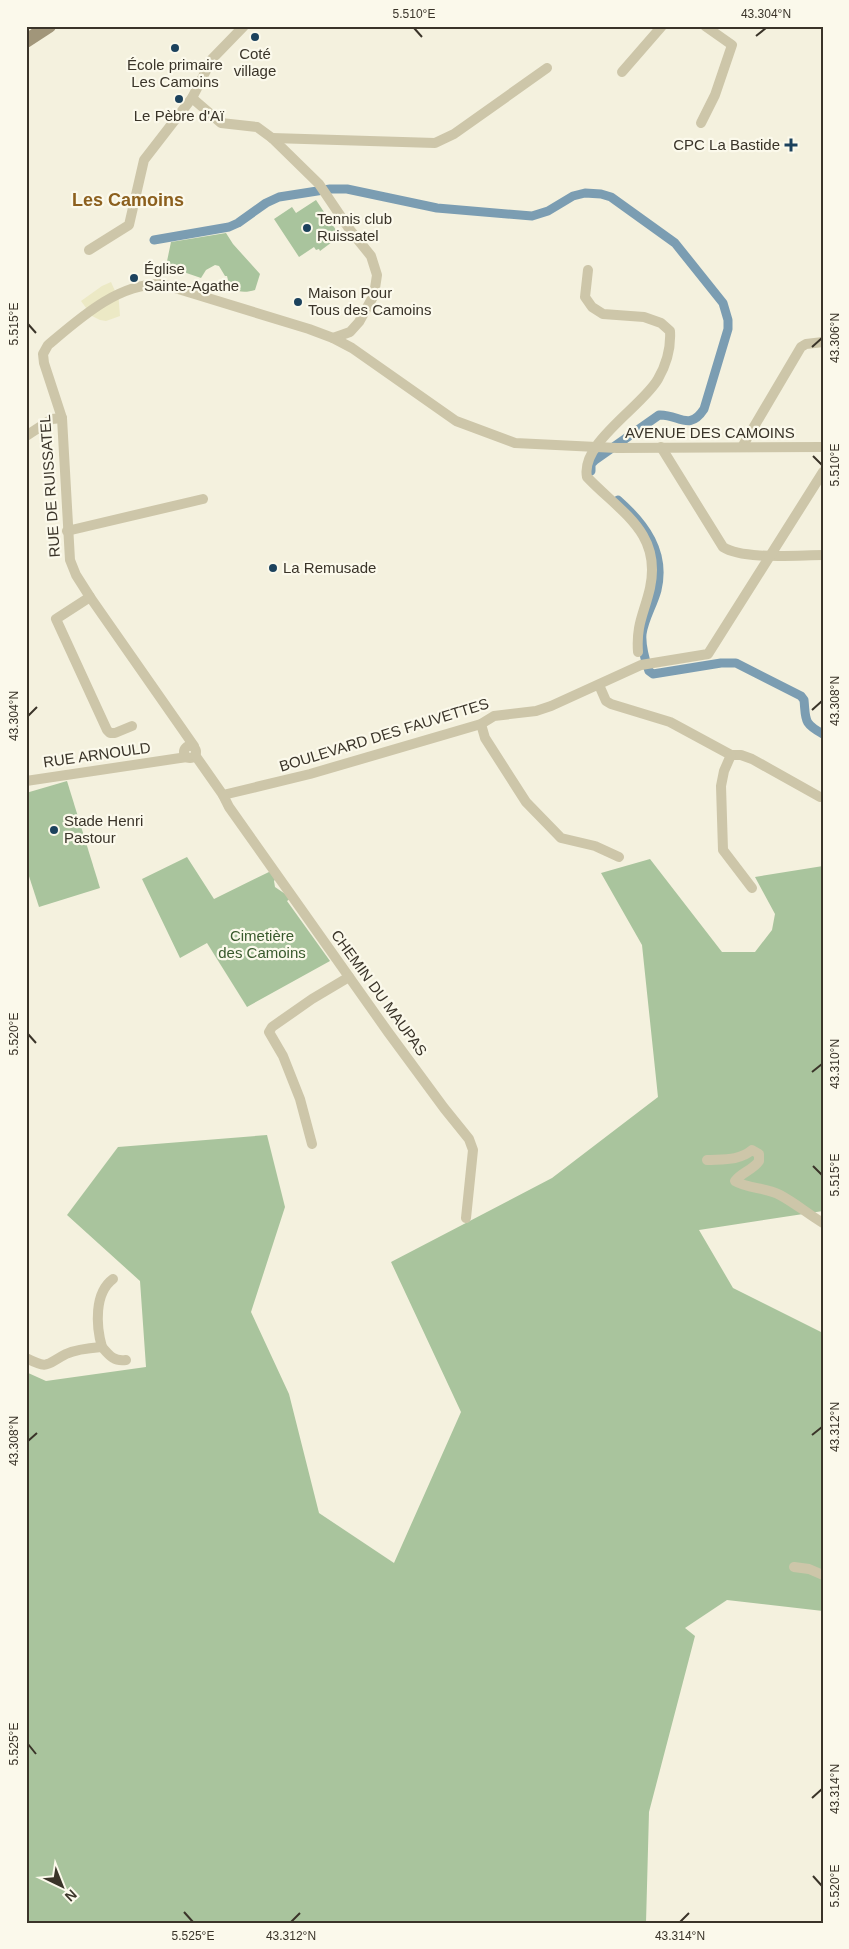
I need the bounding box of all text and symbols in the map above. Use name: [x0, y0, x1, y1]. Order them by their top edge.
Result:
text: 5.510°E: [393, 7, 435, 21]
text: 43.304°N: [741, 7, 791, 21]
marker: Coté village: [249, 31, 261, 43]
marker: École primaire Les Camoins: [169, 42, 181, 54]
place label: Coté village: [234, 45, 276, 79]
place label: École primaire Les Camoins: [127, 56, 223, 90]
marker: Le Pèbre d'Aï: [173, 93, 185, 105]
place label: Le Pèbre d'Aï: [134, 107, 225, 124]
place label: CPC La Bastide: [673, 136, 780, 153]
marker: CPC La Bastide: [784, 138, 798, 152]
district label: Les Camoins: [72, 190, 184, 210]
place label: Tennis club Ruissatel: [317, 210, 392, 244]
marker: Tennis club Ruissatel: [301, 222, 313, 234]
place label: Église Sainte-Agathe: [144, 260, 239, 294]
marker: Église Sainte-Agathe: [128, 272, 140, 284]
place label: Maison Pour Tous des Camoins: [308, 284, 431, 318]
marker: Maison Pour Tous des Camoins: [292, 296, 304, 308]
text: 5.515°E: [7, 303, 21, 345]
text: 43.306°N: [828, 313, 842, 363]
street label: RUE DE RUISSATEL: [36, 414, 63, 558]
street label: AVENUE DES CAMOINS: [625, 424, 795, 441]
text: 5.510°E: [828, 444, 842, 486]
place label: La Remusade: [283, 559, 376, 576]
marker: La Remusade: [267, 562, 279, 574]
text: 43.308°N: [828, 676, 842, 726]
text: 43.304°N: [7, 691, 21, 741]
street label: BOULEVARD DES FAUVETTES: [277, 695, 491, 775]
street label: RUE ARNOULD: [42, 739, 152, 770]
place label: Stade Henri Pastour: [64, 812, 143, 846]
marker: Stade Henri Pastour: [48, 824, 60, 836]
street label: CHEMIN DU MAUPAS: [328, 926, 431, 1059]
park label: Cimetière des Camoins: [218, 927, 306, 961]
text: 5.520°E: [7, 1013, 21, 1055]
text: 43.310°N: [828, 1039, 842, 1089]
text: 5.515°E: [828, 1154, 842, 1196]
text: 43.312°N: [828, 1402, 842, 1452]
text: 43.308°N: [7, 1416, 21, 1466]
text: 5.525°E: [7, 1723, 21, 1765]
text: 43.314°N: [828, 1764, 842, 1814]
north arrow: [38, 1862, 88, 1912]
text: 5.520°E: [828, 1865, 842, 1907]
text: N: [62, 1886, 80, 1905]
text: 5.525°E: [172, 1929, 214, 1943]
text: 43.312°N: [266, 1929, 316, 1943]
text: 43.314°N: [655, 1929, 705, 1943]

